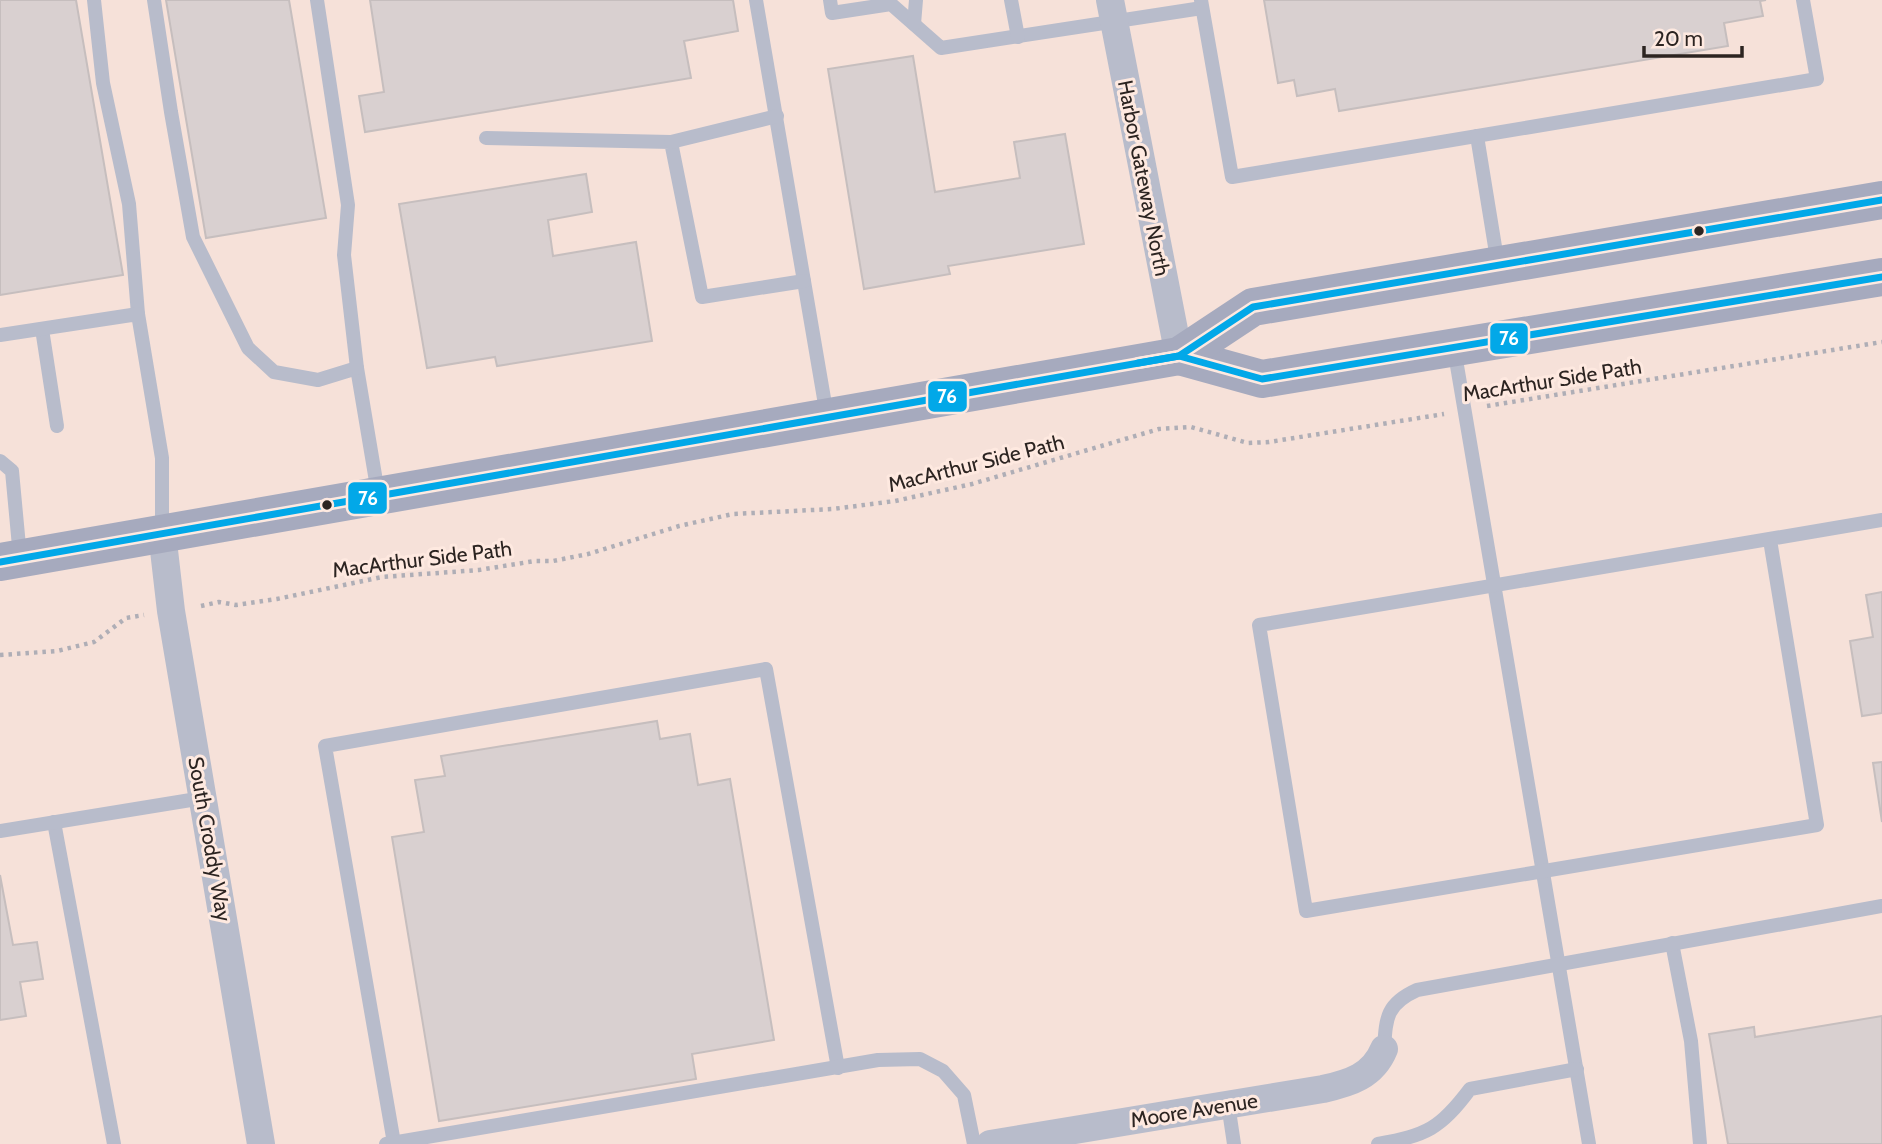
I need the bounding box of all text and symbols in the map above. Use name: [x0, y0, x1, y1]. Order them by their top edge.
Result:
scale bar: [1644, 14, 1742, 58]
text: 20 m: [1654, 26, 1703, 51]
street label: Harbor Gateway North: [1113, 78, 1175, 278]
unlabelled marker: [1692, 224, 1706, 238]
line badge: 76: [1489, 322, 1529, 355]
text: 76: [1499, 327, 1519, 350]
street label: MacArthur Side Path: [1461, 354, 1643, 406]
line badge: 76: [927, 380, 968, 413]
text: 76: [937, 385, 957, 408]
street label: MacArthur Side Path: [885, 429, 1067, 497]
line badge: 76: [347, 481, 388, 515]
text: 76: [358, 487, 378, 510]
unlabelled marker: [320, 498, 334, 512]
street label: MacArthur Side Path: [331, 536, 513, 582]
street label: South Croddy Way: [183, 755, 237, 924]
street label: Moore Avenue: [1129, 1088, 1260, 1132]

